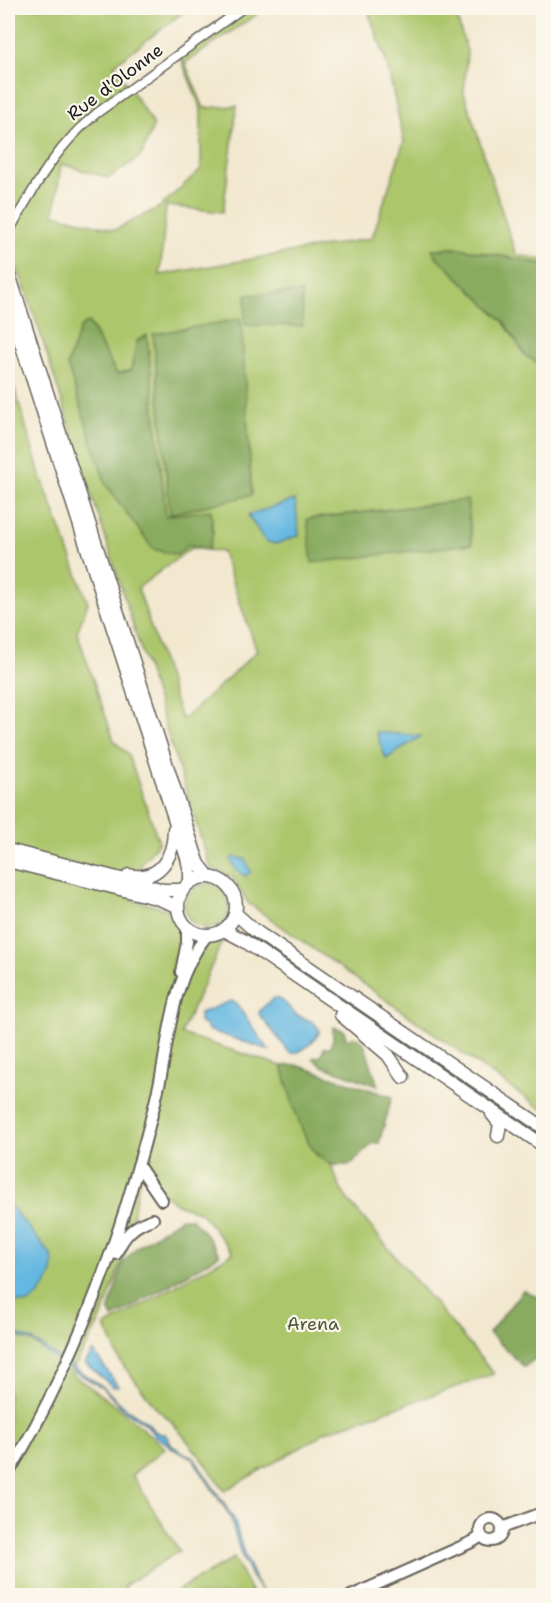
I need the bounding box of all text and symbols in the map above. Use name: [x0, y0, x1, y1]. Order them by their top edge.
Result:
street label: Rue d'Olonne: [62, 38, 168, 126]
park label: Arena: [287, 1312, 339, 1336]

